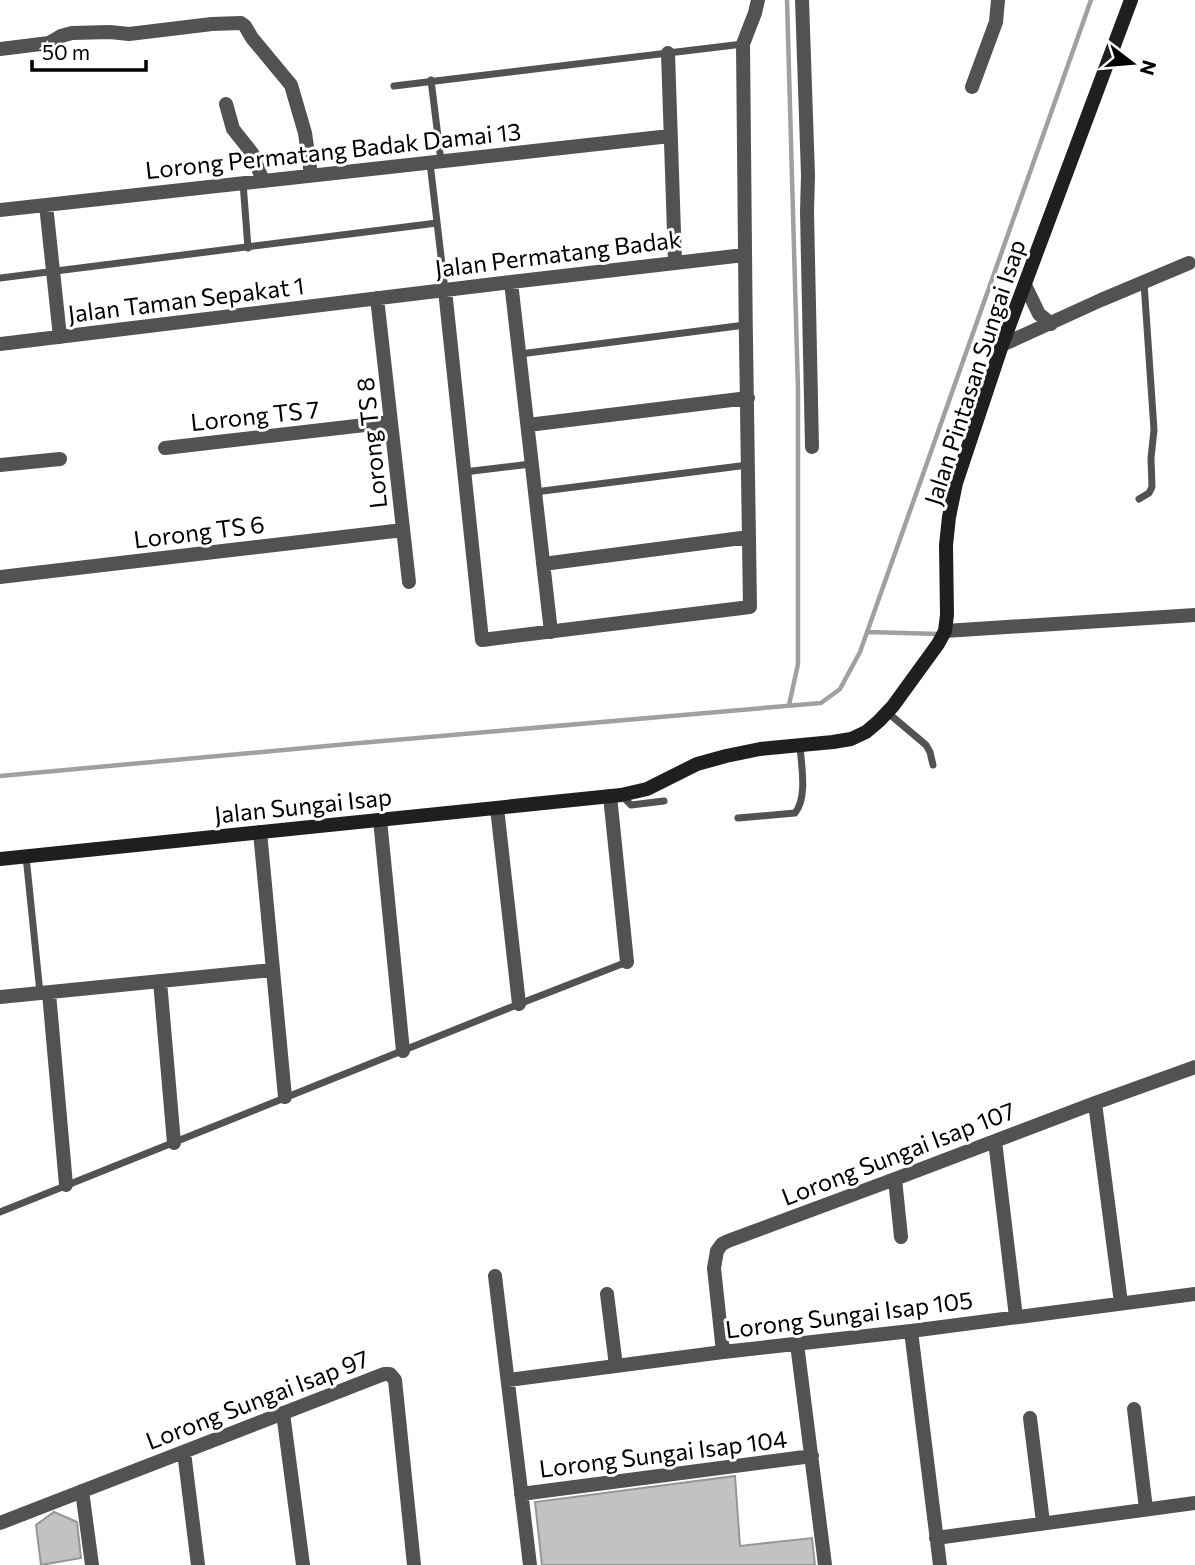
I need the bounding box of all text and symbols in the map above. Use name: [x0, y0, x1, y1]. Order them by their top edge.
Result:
scale bar: [32, 28, 145, 72]
north arrow: [1097, 28, 1167, 98]
text: 50 m: [42, 39, 90, 64]
text: N: [1136, 58, 1162, 78]
street label: Lorong Permatang Badak Damai 13: [144, 116, 522, 184]
street label: Jalan Permatang Badak: [433, 223, 683, 283]
street label: Jalan Pintasan Sungai Isap: [917, 236, 1031, 508]
street label: Jalan Taman Sepakat 1: [66, 270, 306, 328]
street label: Lorong TS 8: [350, 376, 392, 510]
street label: Lorong TS 7: [189, 394, 321, 436]
street label: Lorong TS 6: [132, 509, 266, 553]
street label: Jalan Sungai Isap: [213, 781, 393, 829]
street label: Lorong Sungai Isap 107: [777, 1095, 1019, 1211]
street label: Lorong Sungai Isap 105: [724, 1284, 974, 1344]
street label: Lorong Sungai Isap 97: [141, 1343, 373, 1455]
street label: Lorong Sungai Isap 104: [537, 1423, 789, 1483]

